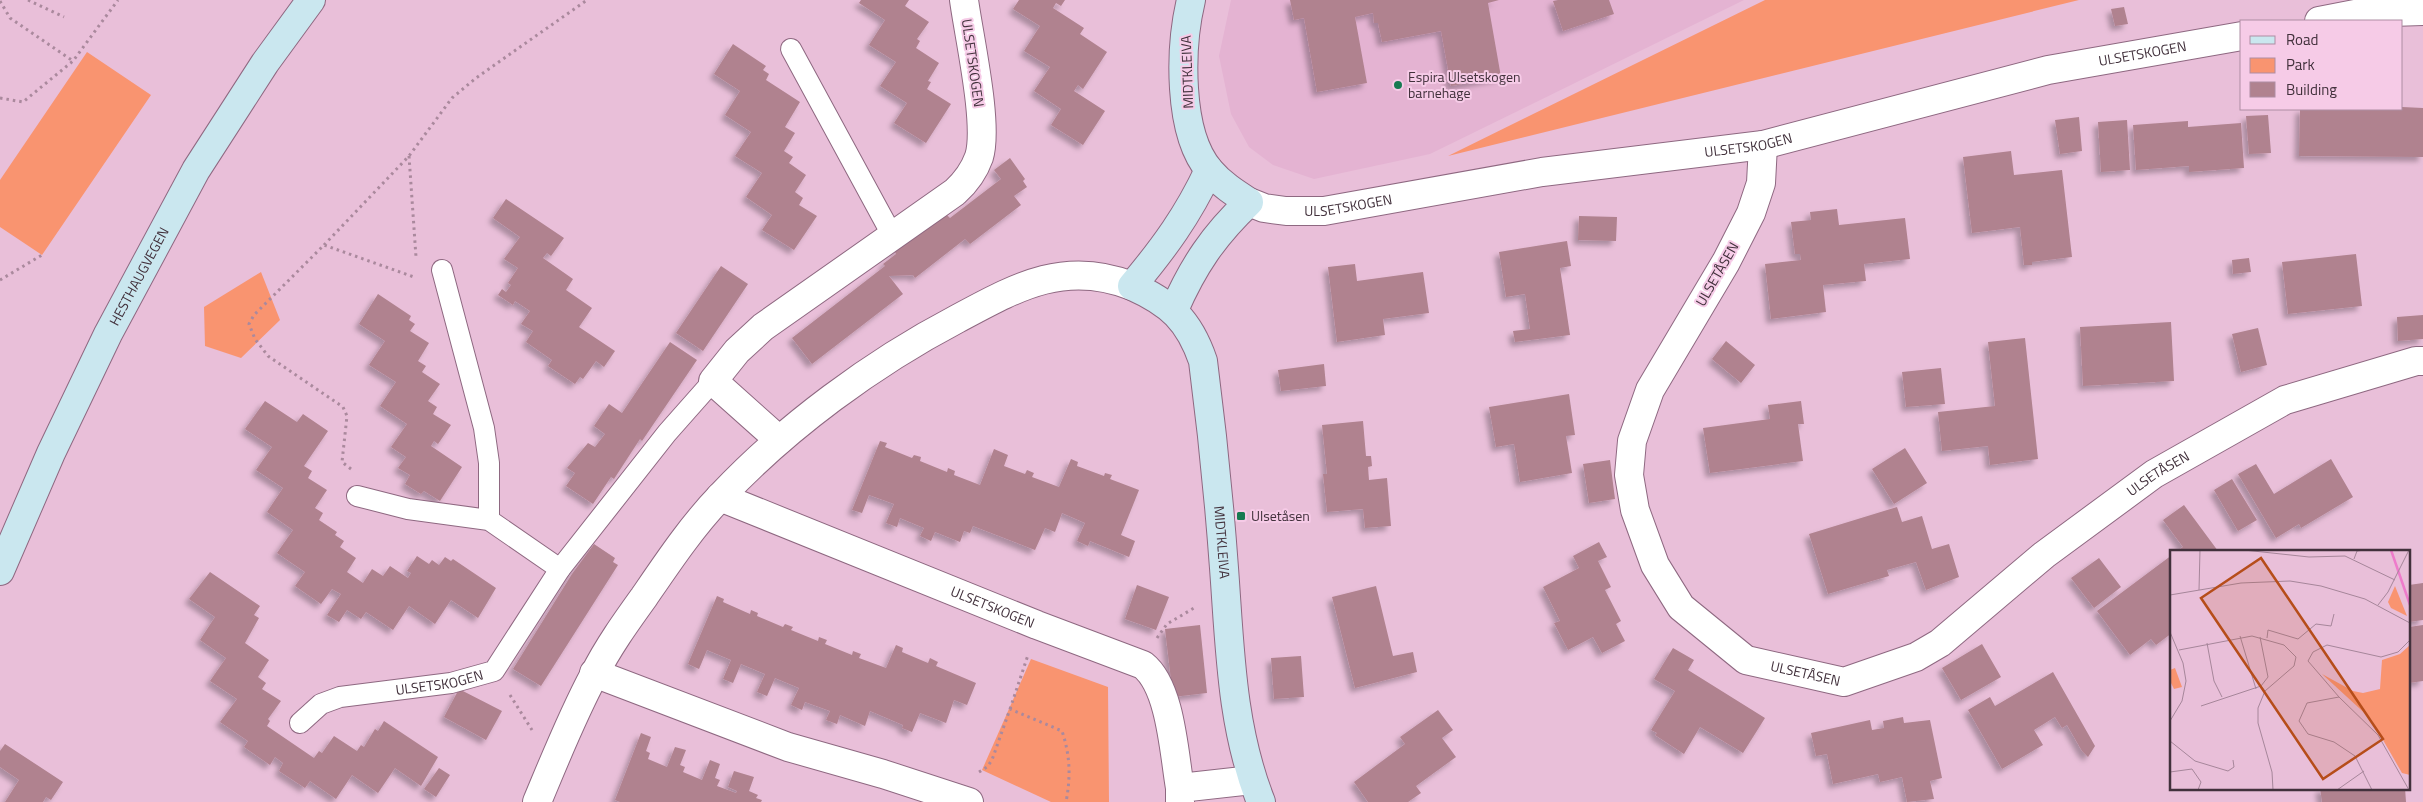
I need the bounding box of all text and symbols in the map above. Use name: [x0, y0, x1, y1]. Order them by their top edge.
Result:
street label: ULSETSKOGEN: [957, 17, 990, 108]
legend: [2240, 20, 2403, 110]
text: Road: [2286, 28, 2318, 51]
street label: MIDTKLEIVA: [1175, 34, 1198, 109]
street label: ULSETSKOGEN: [2097, 35, 2188, 71]
text: Park: [2286, 53, 2315, 76]
place label: Espira Ulsetskogen barnehage: [1408, 66, 1521, 103]
text: Building: [2286, 78, 2337, 101]
marker: Espira Ulsetskogen barnehage: [1392, 79, 1404, 91]
street label: ULSETSKOGEN: [1703, 127, 1795, 162]
street label: ULSETSKOGEN: [1304, 188, 1394, 221]
street label: HESTHAUGVEGEN: [104, 223, 174, 329]
street label: ULSETÅSEN: [1690, 238, 1743, 310]
street label: ULSETÅSEN: [2122, 445, 2193, 501]
street label: MIDTKLEIVA: [1209, 505, 1236, 580]
place label: Ulsetåsen: [1251, 505, 1310, 526]
marker: Ulsetåsen: [1235, 510, 1247, 522]
inset map: [2170, 550, 2410, 790]
street label: ULSETSKOGEN: [948, 580, 1038, 633]
street label: ULSETÅSEN: [1769, 655, 1842, 691]
street label: ULSETSKOGEN: [394, 664, 485, 700]

